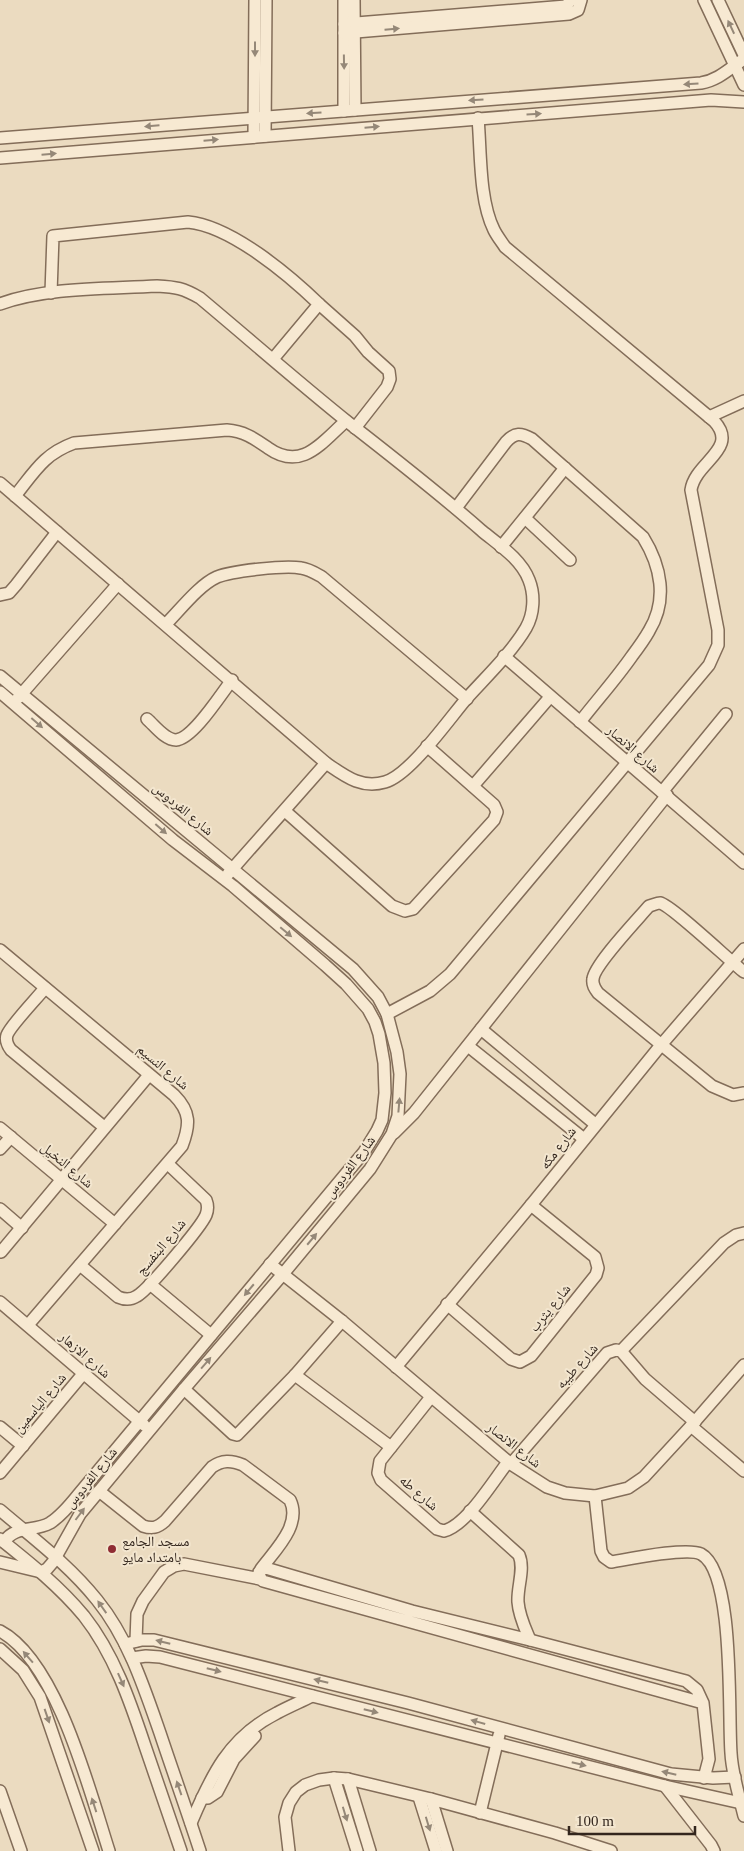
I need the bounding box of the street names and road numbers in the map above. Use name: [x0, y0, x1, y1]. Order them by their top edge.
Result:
street label: شارع الانصار: [602, 722, 662, 777]
street label: شارع الفردوس: [149, 779, 216, 840]
street label: شارع النسيم: [133, 1041, 192, 1094]
street label: شارع مكه: [537, 1124, 581, 1173]
street label: شارع الفردوس: [322, 1133, 380, 1202]
street label: شارع النخيل: [37, 1139, 96, 1193]
street label: شارع البنفسج: [133, 1216, 190, 1279]
street label: شارع يثرب: [526, 1281, 575, 1336]
street label: شارع الازهار: [55, 1328, 113, 1383]
street label: شارع طيبه: [553, 1341, 602, 1393]
street label: شارع الياسمين: [11, 1370, 71, 1437]
street label: شارع الانصار: [482, 1419, 544, 1472]
street label: شارع الفردوس: [62, 1445, 122, 1513]
street label: شارع طه: [396, 1472, 441, 1515]

